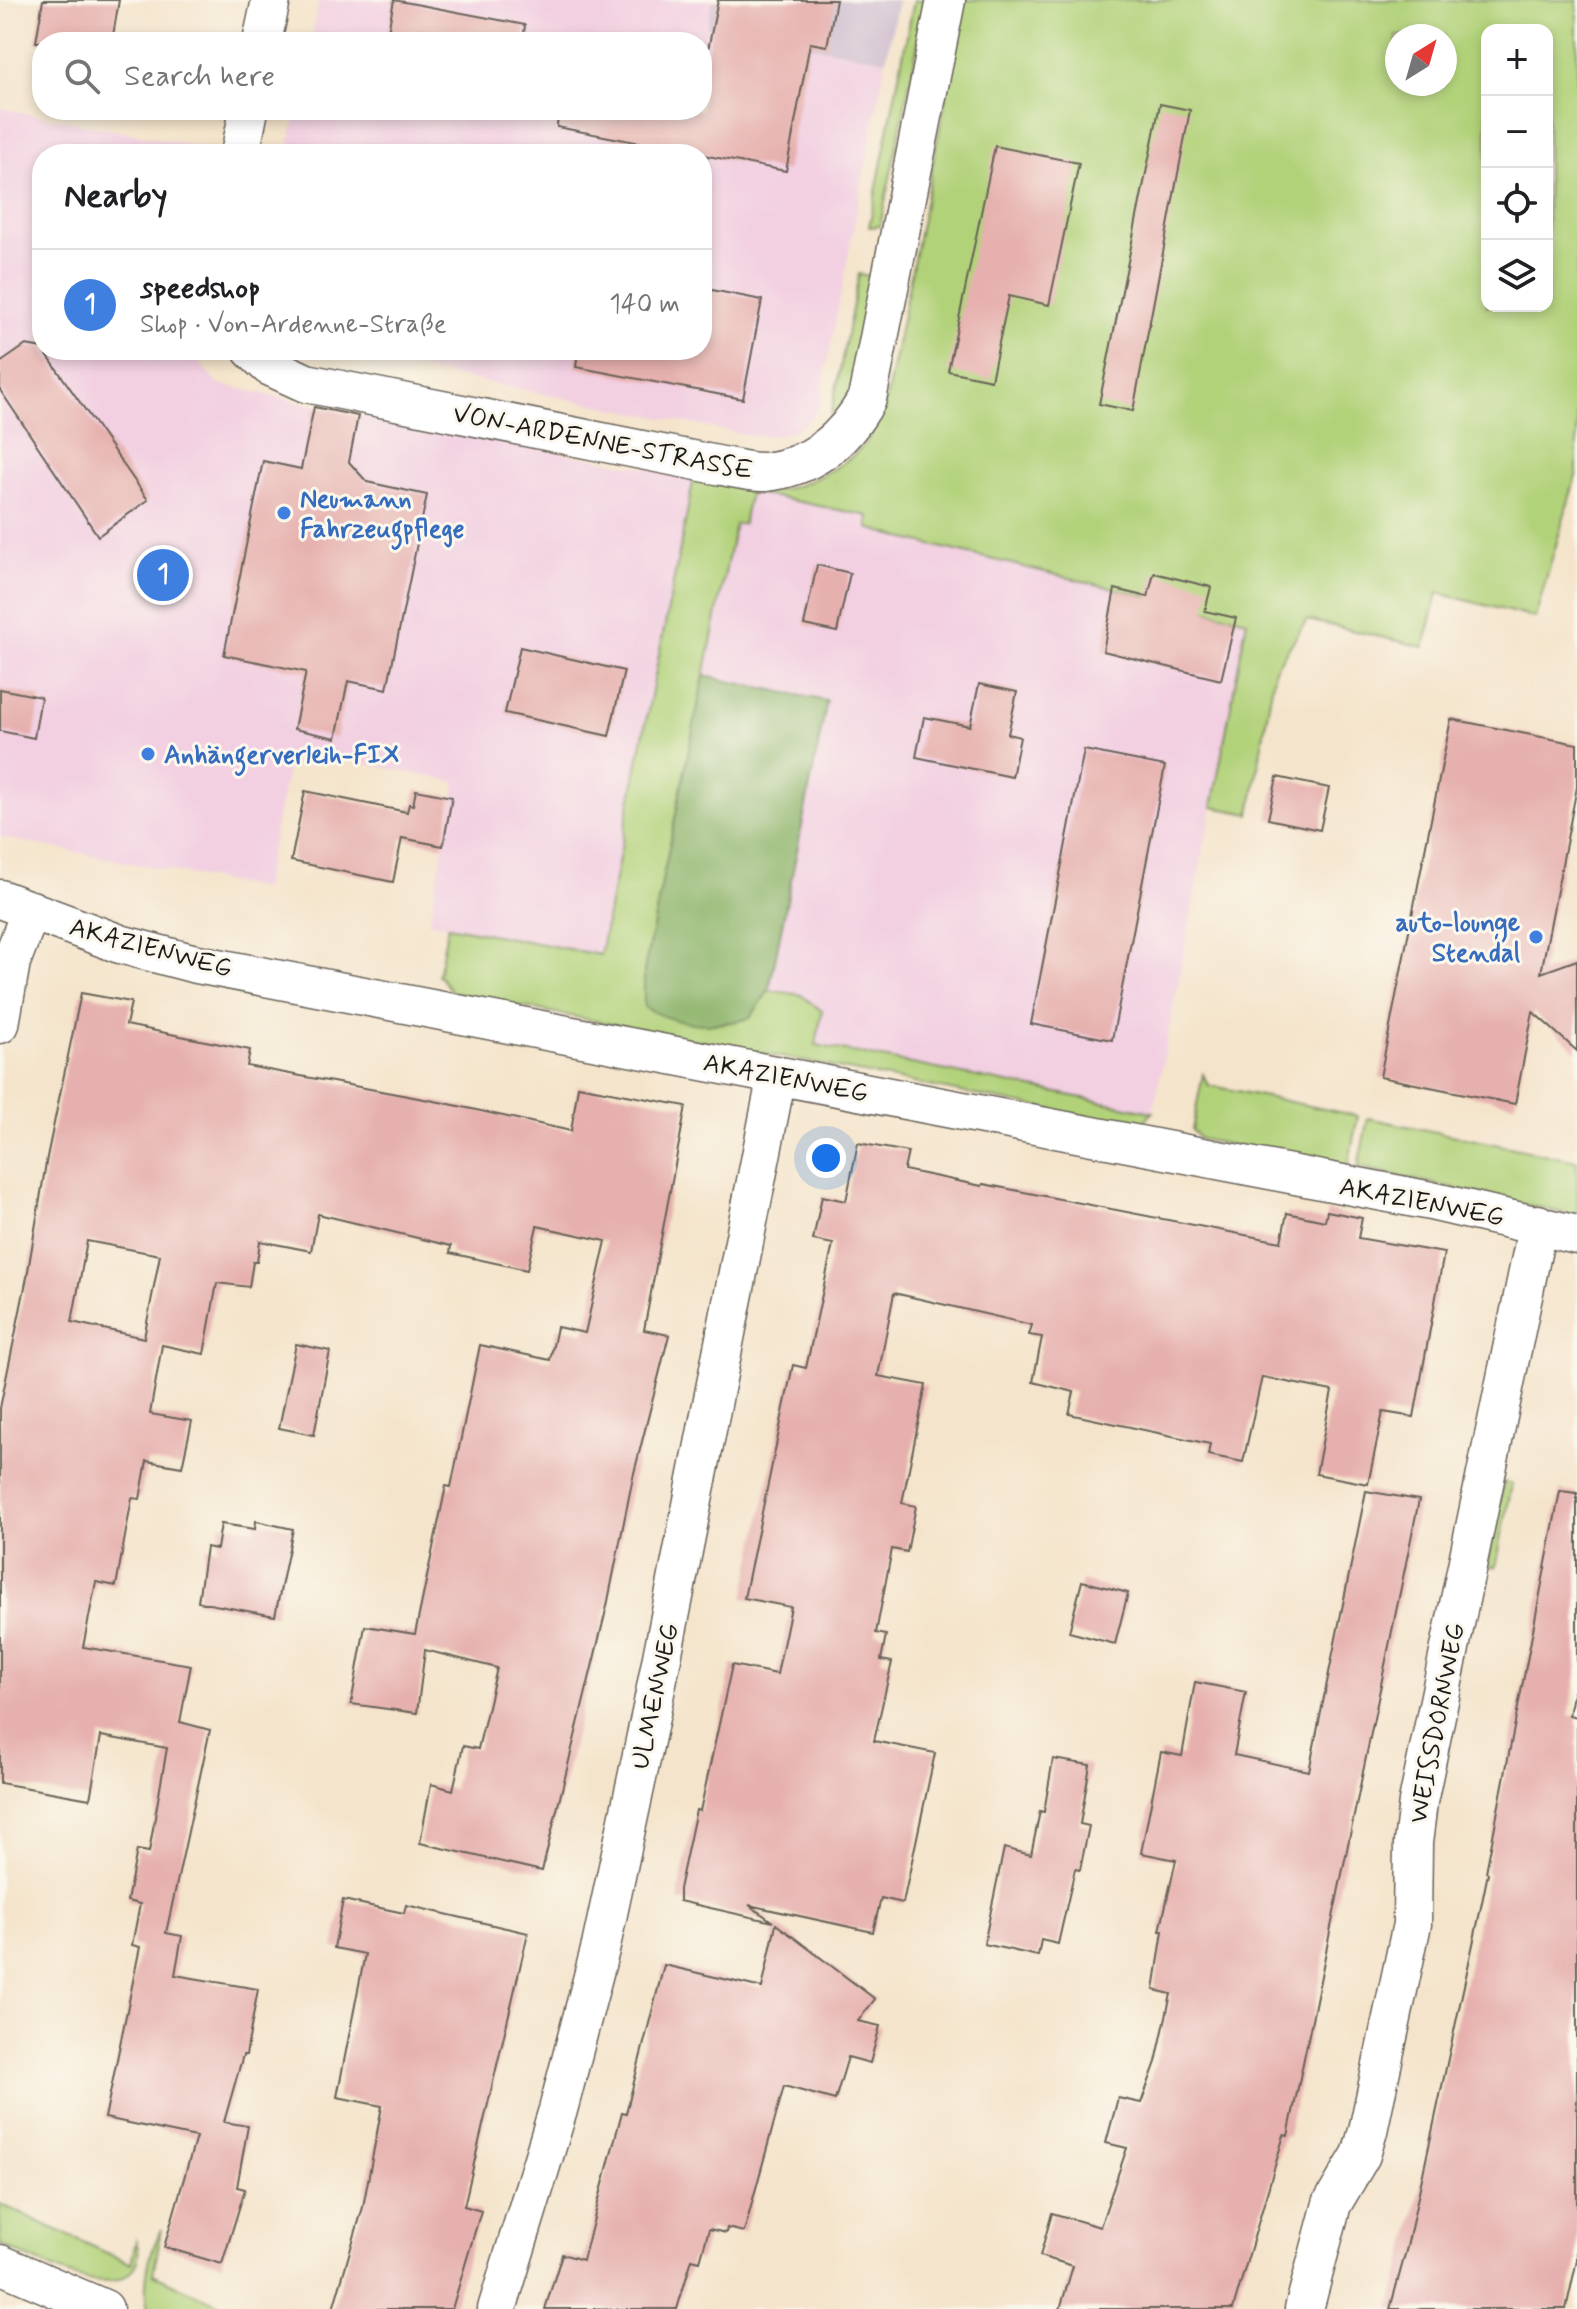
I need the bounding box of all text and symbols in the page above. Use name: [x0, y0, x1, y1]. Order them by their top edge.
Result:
north arrow: [1385, 24, 1457, 96]
map controls: [1481, 24, 1553, 312]
button: +: [1481, 24, 1553, 96]
search box: [32, 32, 712, 120]
icon: search: [60, 54, 104, 98]
text: Search here: [124, 57, 275, 96]
button: −: [1481, 96, 1553, 168]
button: locate: [1481, 168, 1553, 240]
text: Nearby: [64, 174, 168, 219]
button: layers: [1481, 240, 1553, 312]
text: speedshop: [140, 269, 260, 308]
text: 1: [84, 288, 96, 322]
text: 140 m: [609, 288, 680, 322]
text: Shop · Von-Ardenne-Straße: [140, 308, 446, 342]
street label: VON-ARDENNE-STRASSE: [450, 397, 755, 489]
place label: Neumann Fahrzeugpflege: [300, 483, 464, 550]
marker: Neumann Fahrzeugpflege: [275, 504, 293, 522]
pin: 1: [137, 545, 189, 605]
place label: Anhängerverleih-FIX: [164, 739, 400, 776]
marker: Anhängerverleih-FIX: [139, 745, 157, 763]
place label: auto-lounge Stendal: [1395, 907, 1520, 971]
street label: AKAZIENWEG: [65, 911, 236, 987]
marker: auto-lounge Stendal: [1527, 928, 1545, 946]
street label: AKAZIENWEG: [700, 1046, 871, 1112]
your location: [806, 1138, 846, 1178]
street label: AKAZIENWEG: [1336, 1170, 1507, 1236]
street label: ULMENWEG: [624, 1620, 688, 1773]
street label: WEISSDORNWEG: [1402, 1620, 1474, 1826]

